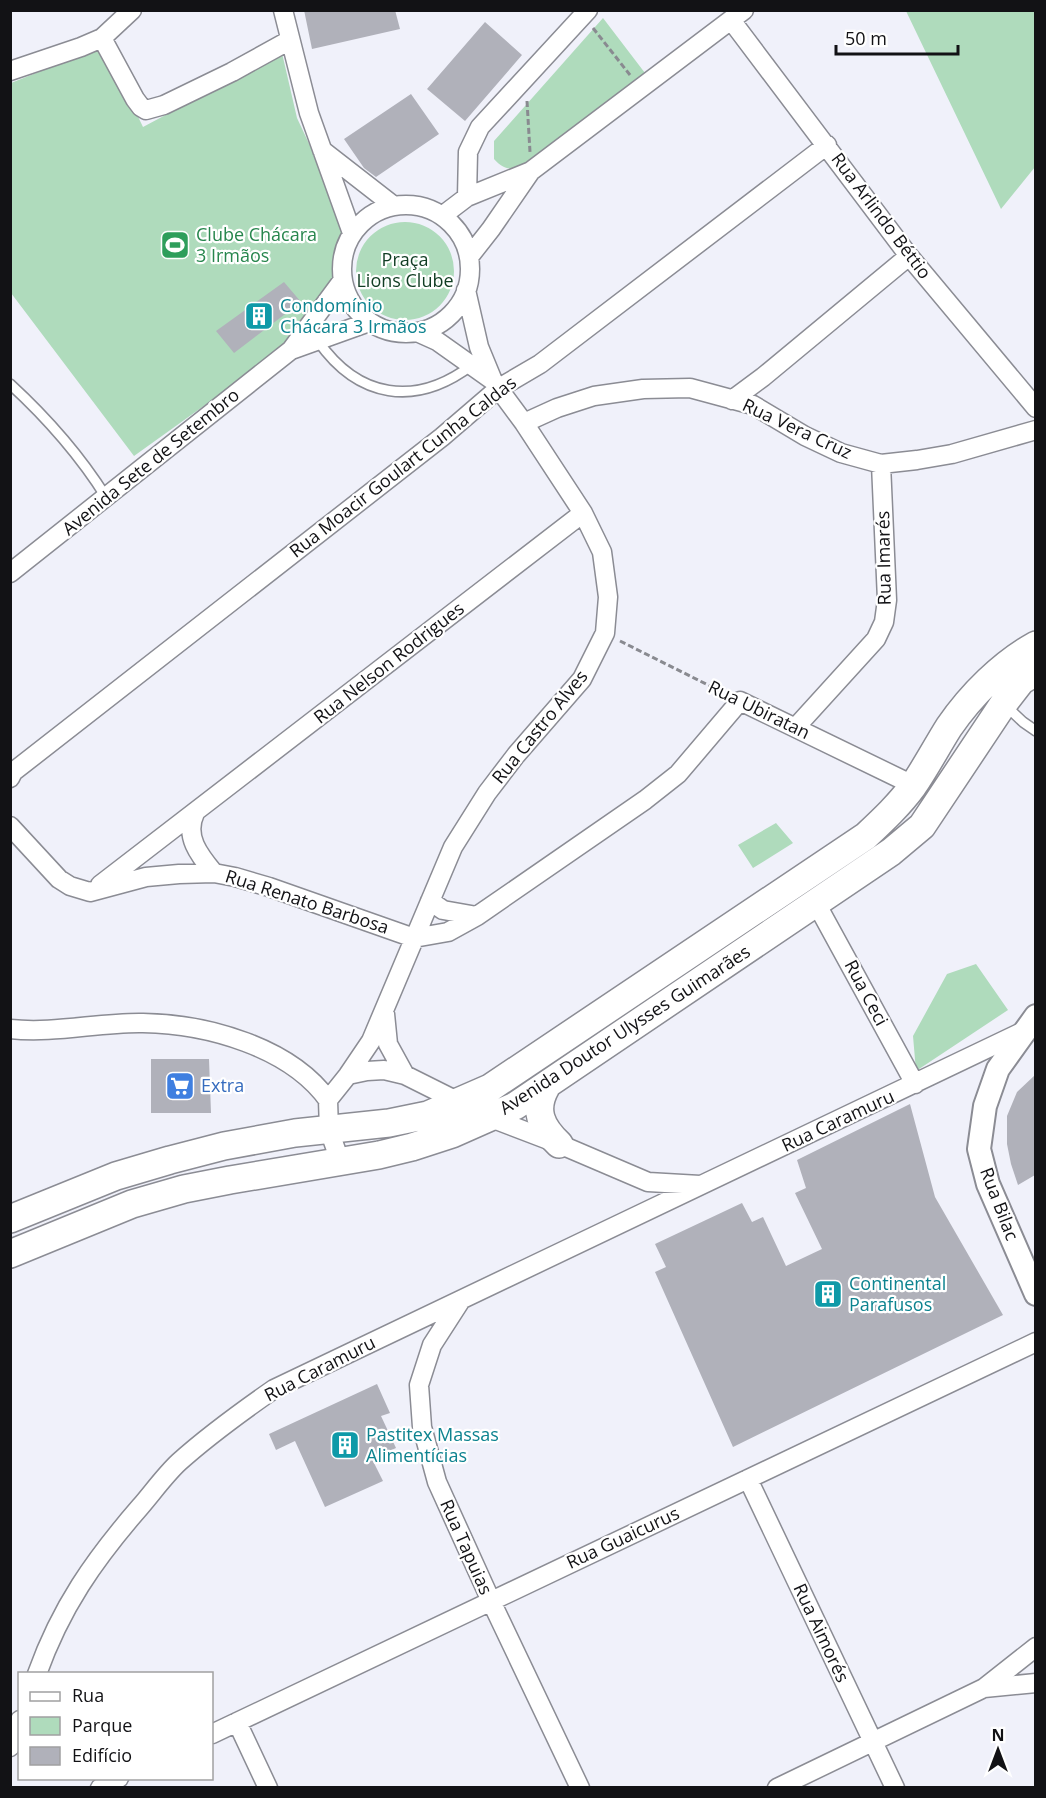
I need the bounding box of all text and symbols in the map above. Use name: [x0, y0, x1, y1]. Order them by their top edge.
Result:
scale bar: [836, 18, 958, 56]
text: 50 m: [845, 26, 887, 50]
street label: Rua Arlindo Béttio: [826, 147, 937, 283]
place label: Clube Chácara 3 Irmãos: [196, 222, 317, 267]
sports icon: Clube Chácara 3 Irmãos: [159, 229, 191, 261]
park label: Praça Lions Clube: [356, 247, 454, 292]
place label: Condomínio Chácara 3 Irmãos: [280, 293, 426, 338]
building icon: Condomínio Chácara 3 Irmãos: [243, 300, 275, 332]
street label: Rua Moacir Goulart Cunha Caldas: [284, 370, 521, 562]
street label: Avenida Sete de Setembro: [57, 382, 244, 540]
street label: Rua Vera Cruz: [739, 392, 856, 464]
street label: Rua Imarés: [870, 511, 896, 606]
street label: Rua Nelson Rodrigues: [308, 596, 468, 728]
street label: Rua Castro Alves: [486, 665, 592, 788]
street label: Rua Ubiratan: [705, 674, 814, 744]
street label: Rua Renato Barbosa: [223, 863, 392, 939]
street label: Avenida Doutor Ulysses Guimarães: [494, 939, 755, 1119]
street label: Rua Ceci: [840, 955, 894, 1030]
supermarket icon: Extra: [164, 1070, 196, 1102]
place label: Extra: [201, 1073, 244, 1097]
street label: Rua Caramuru: [777, 1084, 898, 1157]
street label: Rua Bilac: [975, 1164, 1025, 1244]
place label: Continental Parafusos: [849, 1271, 946, 1316]
building icon: Continental Parafusos: [812, 1278, 844, 1310]
street label: Rua Caramuru: [260, 1330, 379, 1406]
place label: Pastitex Massas Alimentícias: [366, 1422, 499, 1467]
building icon: Pastitex Massas Alimentícias: [329, 1429, 361, 1461]
street label: Rua Tapuias: [435, 1495, 499, 1598]
street label: Rua Guaicurus: [562, 1500, 683, 1574]
street label: Rua Aimorés: [789, 1579, 855, 1686]
legend: [18, 1672, 213, 1780]
text: Rua: [72, 1683, 104, 1707]
text: Parque: [72, 1713, 132, 1737]
north arrow: [968, 1720, 1028, 1780]
text: N: [991, 1724, 1005, 1746]
text: Edifício: [72, 1743, 132, 1767]

